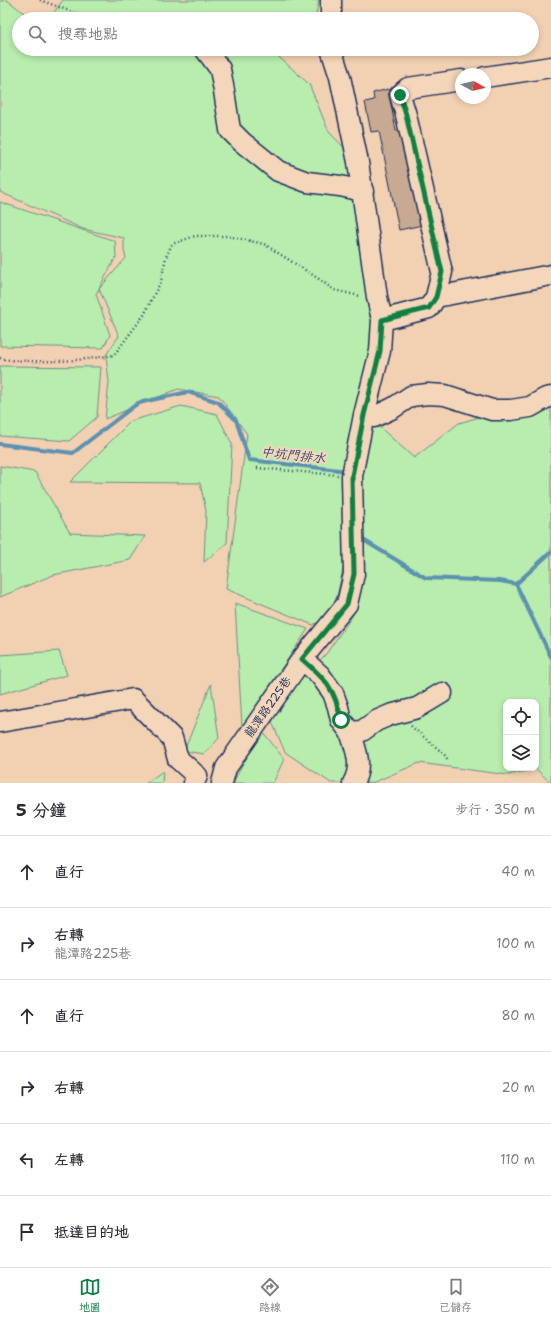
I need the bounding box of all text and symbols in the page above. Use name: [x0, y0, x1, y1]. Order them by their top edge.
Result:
search box: [12, 12, 539, 56]
icon: search: [26, 23, 48, 45]
text: 搜尋地點: [58, 24, 118, 44]
north arrow: [455, 68, 491, 104]
route end: [391, 86, 409, 104]
water label: 中坑門排水: [260, 443, 327, 467]
street label: 龍潭路225巷: [241, 673, 295, 741]
map controls: [503, 699, 539, 771]
button: locate: [503, 699, 539, 735]
route start: [332, 711, 350, 729]
button: layers: [503, 735, 539, 771]
text: 5 分鐘: [16, 799, 66, 821]
text: 步行 · 350 m: [455, 801, 535, 818]
icon: ahead: [16, 861, 38, 883]
text: 直行: [54, 862, 84, 882]
text: 40 m: [501, 863, 535, 880]
text: 右轉: [54, 925, 84, 945]
icon: right: [16, 933, 38, 955]
text: 100 m: [496, 935, 535, 952]
text: 龍潭路225巷: [54, 945, 131, 962]
icon: ahead: [16, 1005, 38, 1027]
text: 直行: [54, 1006, 84, 1026]
text: 80 m: [501, 1007, 535, 1024]
icon: right: [16, 1077, 38, 1099]
text: 右轉: [54, 1078, 84, 1098]
text: 20 m: [502, 1079, 535, 1096]
icon: left: [16, 1149, 38, 1171]
text: 左轉: [54, 1150, 84, 1170]
text: 110 m: [500, 1151, 535, 1168]
icon: arrive: [16, 1221, 38, 1243]
text: 抵達目的地: [54, 1222, 129, 1242]
tab: 地圖: [79, 1276, 101, 1315]
tab: 路線: [259, 1276, 281, 1315]
tab: 已儲存: [439, 1276, 472, 1315]

